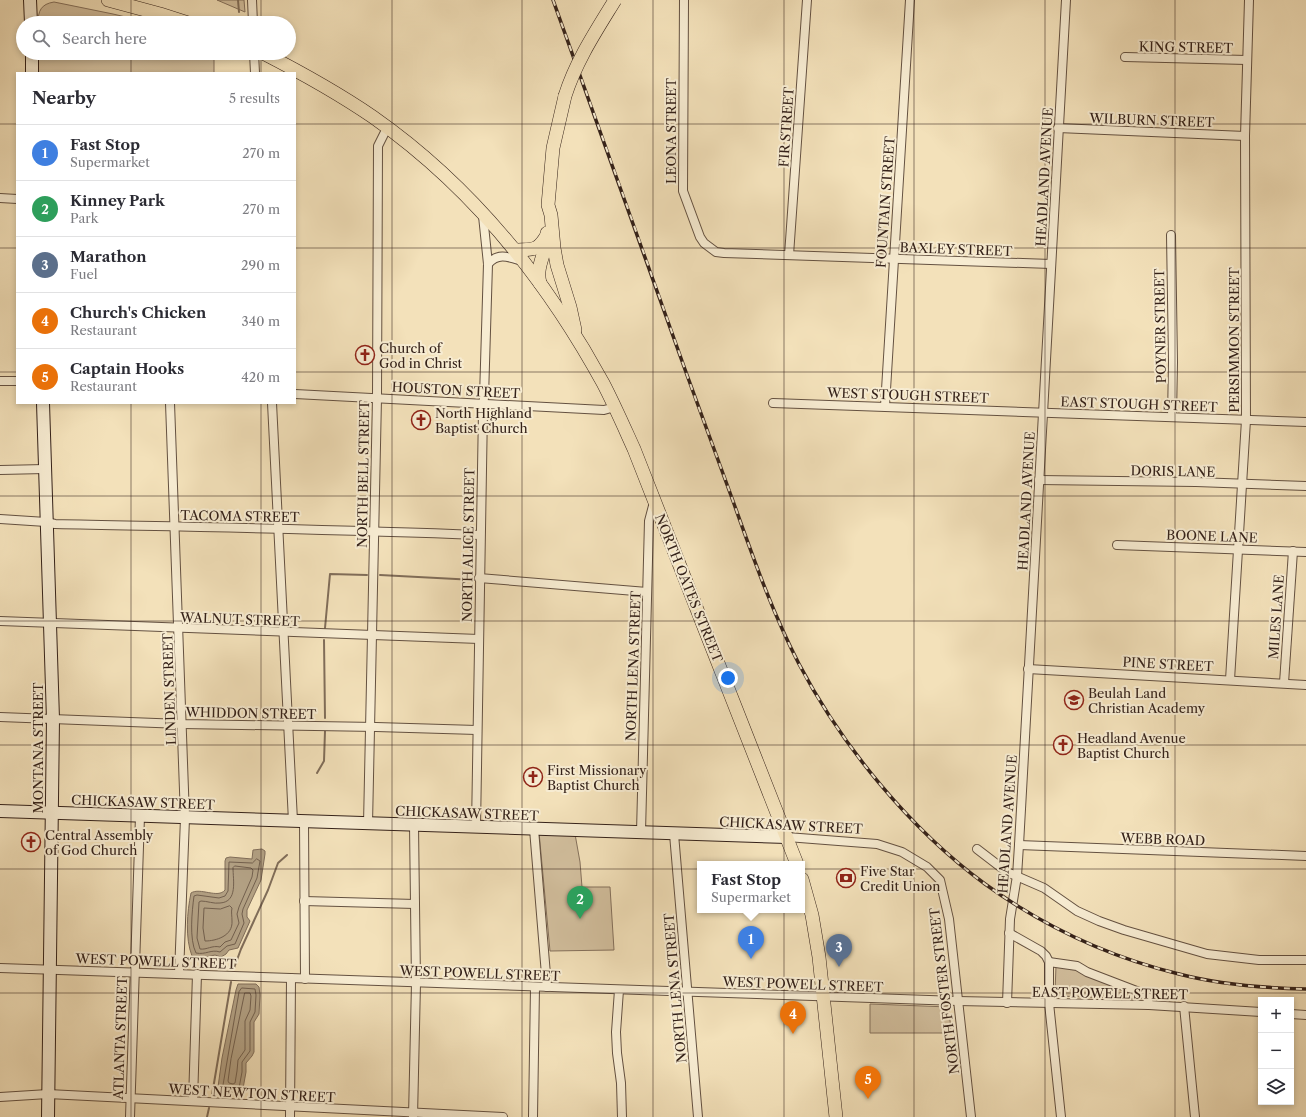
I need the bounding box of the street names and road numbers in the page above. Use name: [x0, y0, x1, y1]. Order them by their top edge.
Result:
street label: KING STREET: [1139, 38, 1234, 56]
street label: LEONA STREET: [663, 78, 679, 184]
street label: FIR STREET: [775, 86, 797, 168]
street label: HEADLAND AVENUE: [1032, 107, 1056, 247]
street label: WILBURN STREET: [1088, 110, 1215, 130]
street label: FOUNTAIN STREET: [872, 135, 898, 268]
street label: BAXLEY STREET: [899, 239, 1013, 259]
street label: PERSIMMON STREET: [1226, 267, 1242, 413]
street label: POYNER STREET: [1151, 268, 1169, 384]
street label: HOUSTON STREET: [391, 379, 521, 401]
street label: WEST STOUGH STREET: [826, 384, 989, 406]
street label: EAST STOUGH STREET: [1060, 393, 1218, 415]
street label: NORTH BELL STREET: [354, 400, 372, 548]
street label: HEADLAND AVENUE: [1014, 431, 1038, 571]
street label: DORIS LANE: [1131, 462, 1216, 480]
street label: NORTH ALICE STREET: [459, 467, 477, 622]
street label: TACOMA STREET: [180, 507, 300, 525]
street label: NORTH OATES STREET: [652, 511, 726, 665]
street label: BOONE LANE: [1166, 526, 1258, 546]
street label: MILES LANE: [1265, 574, 1287, 660]
street label: NORTH LENA STREET: [622, 590, 644, 741]
street label: WALNUT STREET: [179, 609, 300, 629]
street label: LINDEN STREET: [159, 632, 179, 745]
street label: PINE STREET: [1122, 654, 1214, 674]
street label: MONTANA STREET: [30, 682, 46, 813]
street label: WHIDDON STREET: [184, 704, 317, 722]
street label: HEADLAND AVENUE: [994, 754, 1020, 894]
street label: CHICKASAW STREET: [71, 791, 215, 813]
street label: CHICKASAW STREET: [395, 802, 539, 824]
street label: CHICKASAW STREET: [719, 813, 863, 837]
street label: WEBB ROAD: [1119, 829, 1206, 848]
street label: NORTH FOSTER STREET: [926, 907, 962, 1075]
street label: NORTH LENA STREET: [660, 912, 690, 1064]
street label: WEST POWELL STREET: [74, 950, 237, 972]
street label: WEST POWELL STREET: [398, 962, 561, 984]
street label: WEST POWELL STREET: [721, 973, 884, 995]
street label: ATLANTA STREET: [110, 976, 130, 1101]
street label: EAST POWELL STREET: [1032, 984, 1189, 1002]
street label: WEST NEWTON STREET: [167, 1081, 336, 1105]

